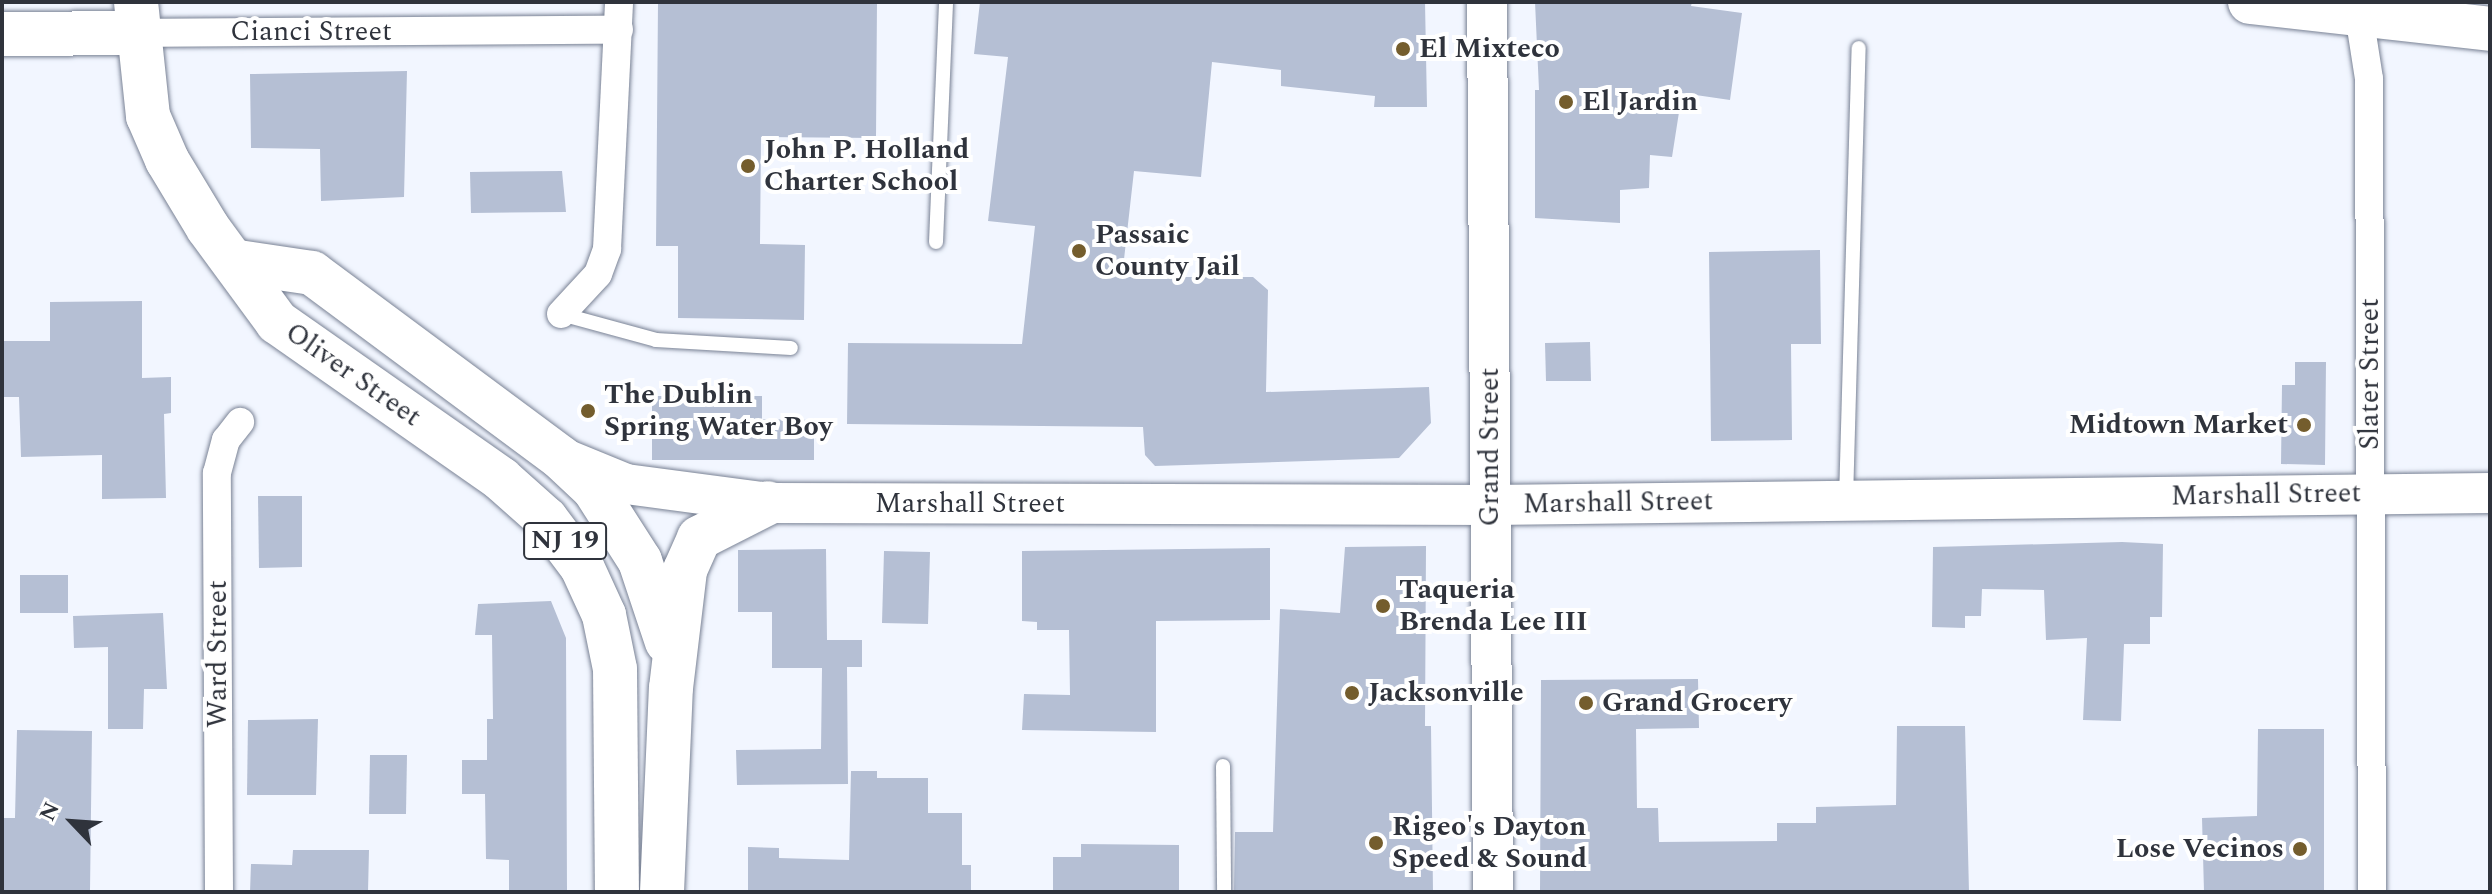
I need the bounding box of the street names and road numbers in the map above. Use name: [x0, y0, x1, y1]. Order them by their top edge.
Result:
street label: Cianci Street: [230, 15, 392, 49]
street label: Slater Street: [2353, 298, 2387, 450]
street label: Oliver Street: [279, 316, 427, 434]
street label: Grand Street: [1473, 367, 1507, 527]
street label: Marshall Street: [2171, 477, 2361, 513]
street label: Marshall Street: [1523, 485, 1713, 521]
street label: Marshall Street: [875, 487, 1065, 521]
road number: NJ 19: [523, 519, 607, 563]
street label: Ward Street: [201, 580, 235, 728]

